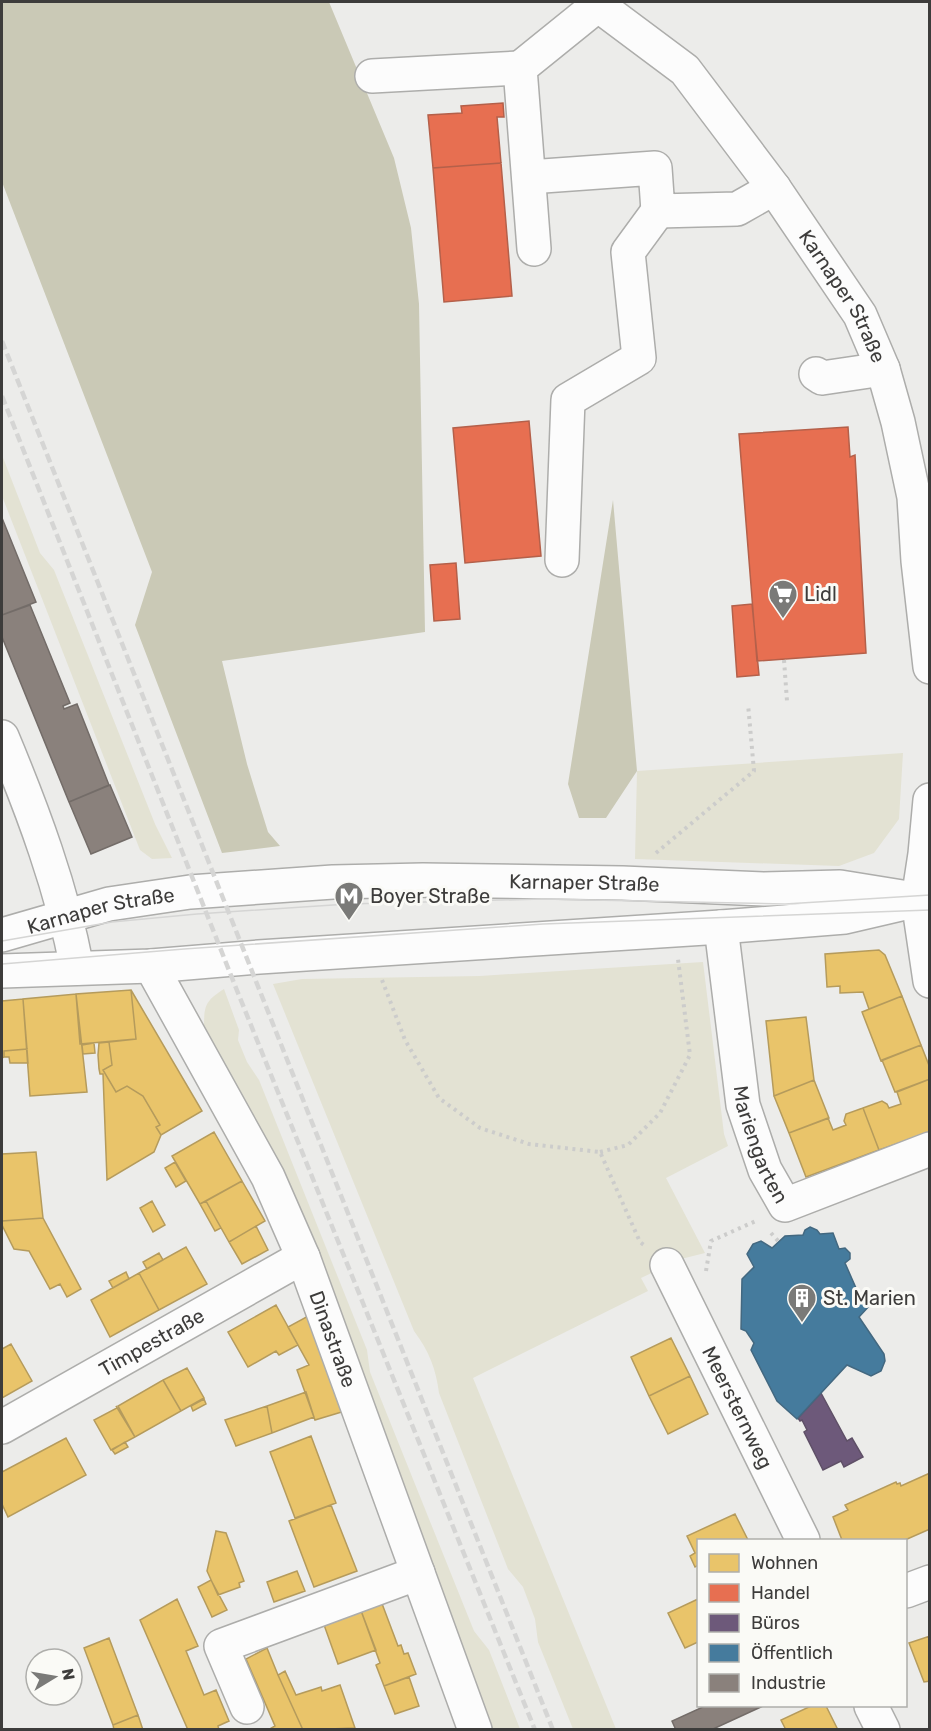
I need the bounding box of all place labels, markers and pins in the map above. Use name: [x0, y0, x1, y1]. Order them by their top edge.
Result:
supermarket icon: Lidl: [767, 578, 799, 620]
place label: Lidl: [804, 582, 837, 606]
metro station icon: Boyer Straße: [333, 880, 365, 922]
place label: Boyer Straße: [370, 884, 490, 908]
building icon: St. Marien: [786, 1282, 818, 1324]
place label: St. Marien: [823, 1286, 916, 1310]

